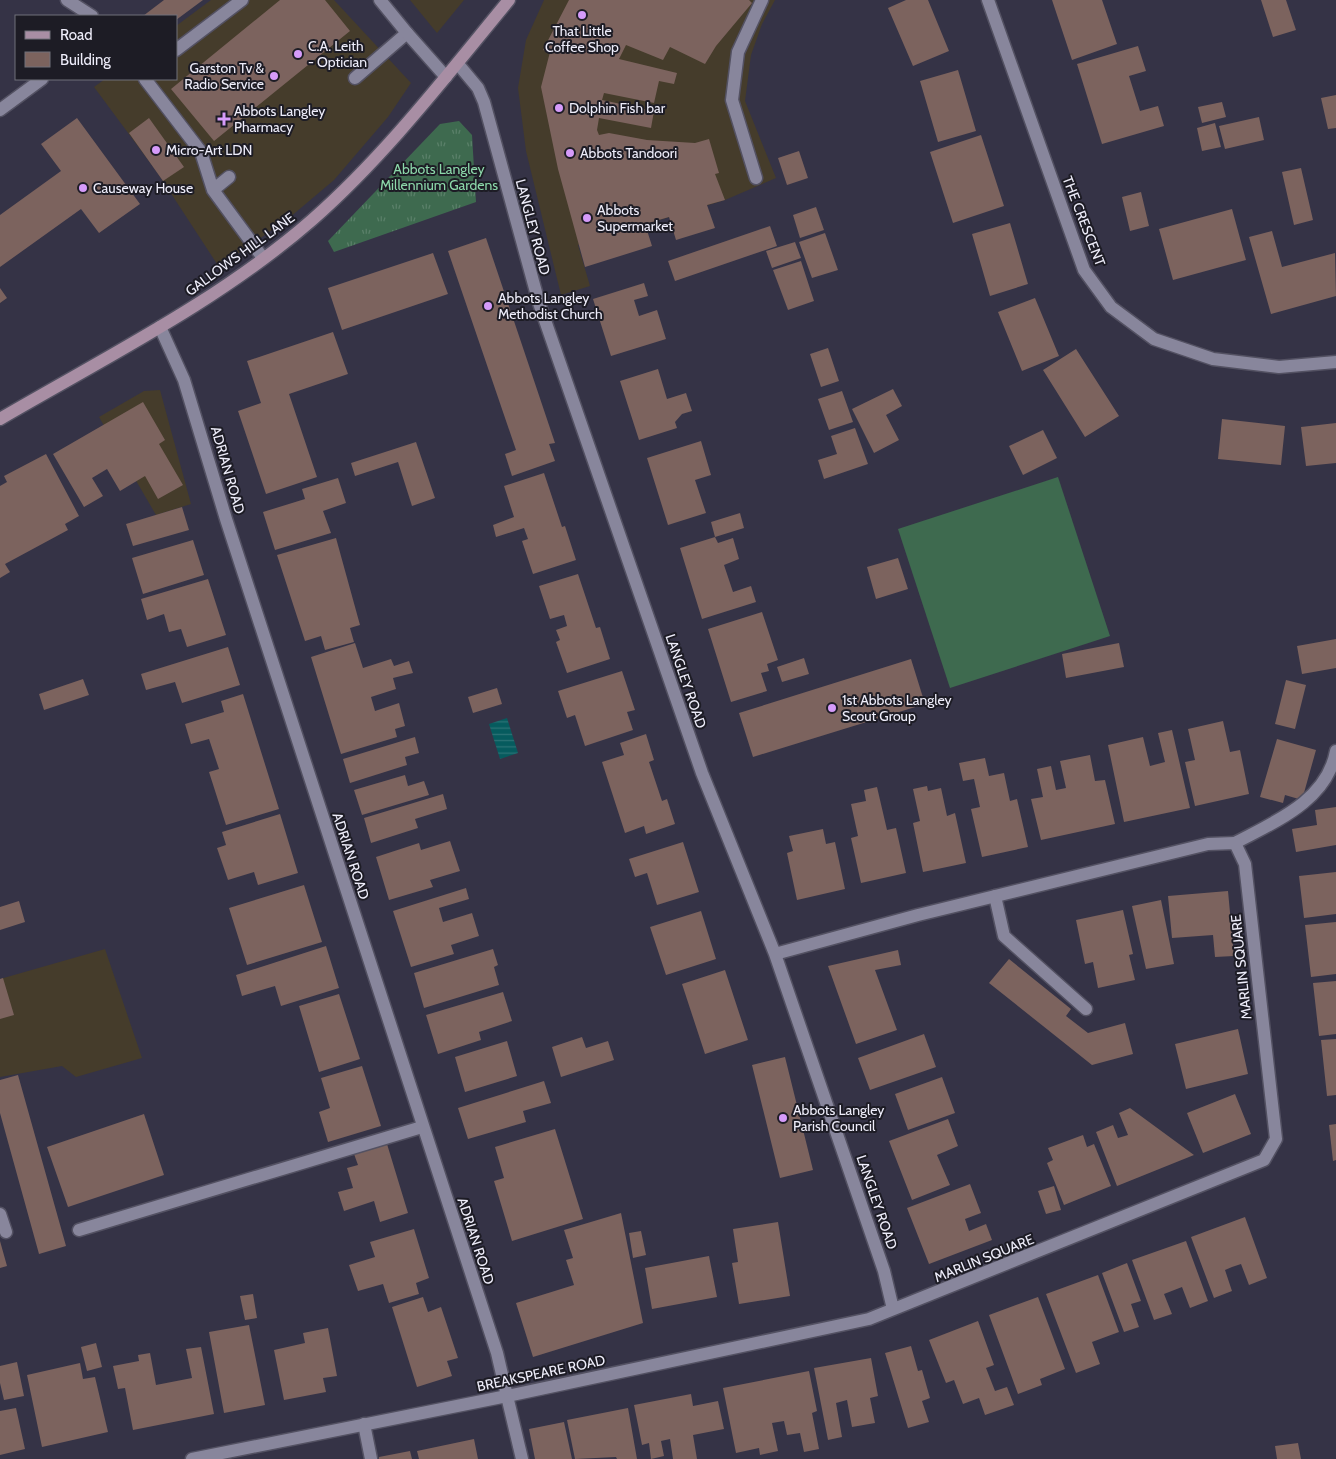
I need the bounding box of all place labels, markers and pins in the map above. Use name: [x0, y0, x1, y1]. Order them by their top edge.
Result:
marker: That Little Coffee Shop: [576, 9, 588, 21]
place label: That Little Coffee Shop: [545, 22, 619, 56]
place label: C.A. Leith - Optician: [308, 37, 367, 71]
marker: C.A. Leith - Optician: [292, 48, 304, 60]
place label: Garston Tv & Radio Service: [184, 59, 264, 93]
marker: Garston Tv & Radio Service: [268, 70, 280, 82]
place label: Dolphin Fish bar: [569, 99, 666, 117]
place label: Abbots Langley Pharmacy: [234, 102, 325, 136]
marker: Dolphin Fish bar: [553, 102, 565, 114]
marker: Abbots Langley Pharmacy: [218, 113, 230, 125]
place label: Micro-Art LDN: [166, 141, 252, 159]
marker: Micro-Art LDN: [150, 144, 162, 156]
place label: Abbots Tandoori: [580, 144, 677, 162]
marker: Abbots Tandoori: [564, 147, 576, 159]
place label: Causeway House: [93, 179, 193, 197]
marker: Causeway House: [77, 182, 89, 194]
place label: Abbots Supermarket: [597, 201, 673, 235]
marker: Abbots Supermarket: [581, 212, 593, 224]
place label: Abbots Langley Methodist Church: [498, 289, 603, 323]
marker: Abbots Langley Methodist Church: [482, 300, 494, 312]
place label: 1st Abbots Langley Scout Group: [842, 691, 952, 725]
marker: 1st Abbots Langley Scout Group: [826, 702, 838, 714]
place label: Abbots Langley Parish Council: [793, 1101, 884, 1135]
marker: Abbots Langley Parish Council: [777, 1112, 789, 1124]

